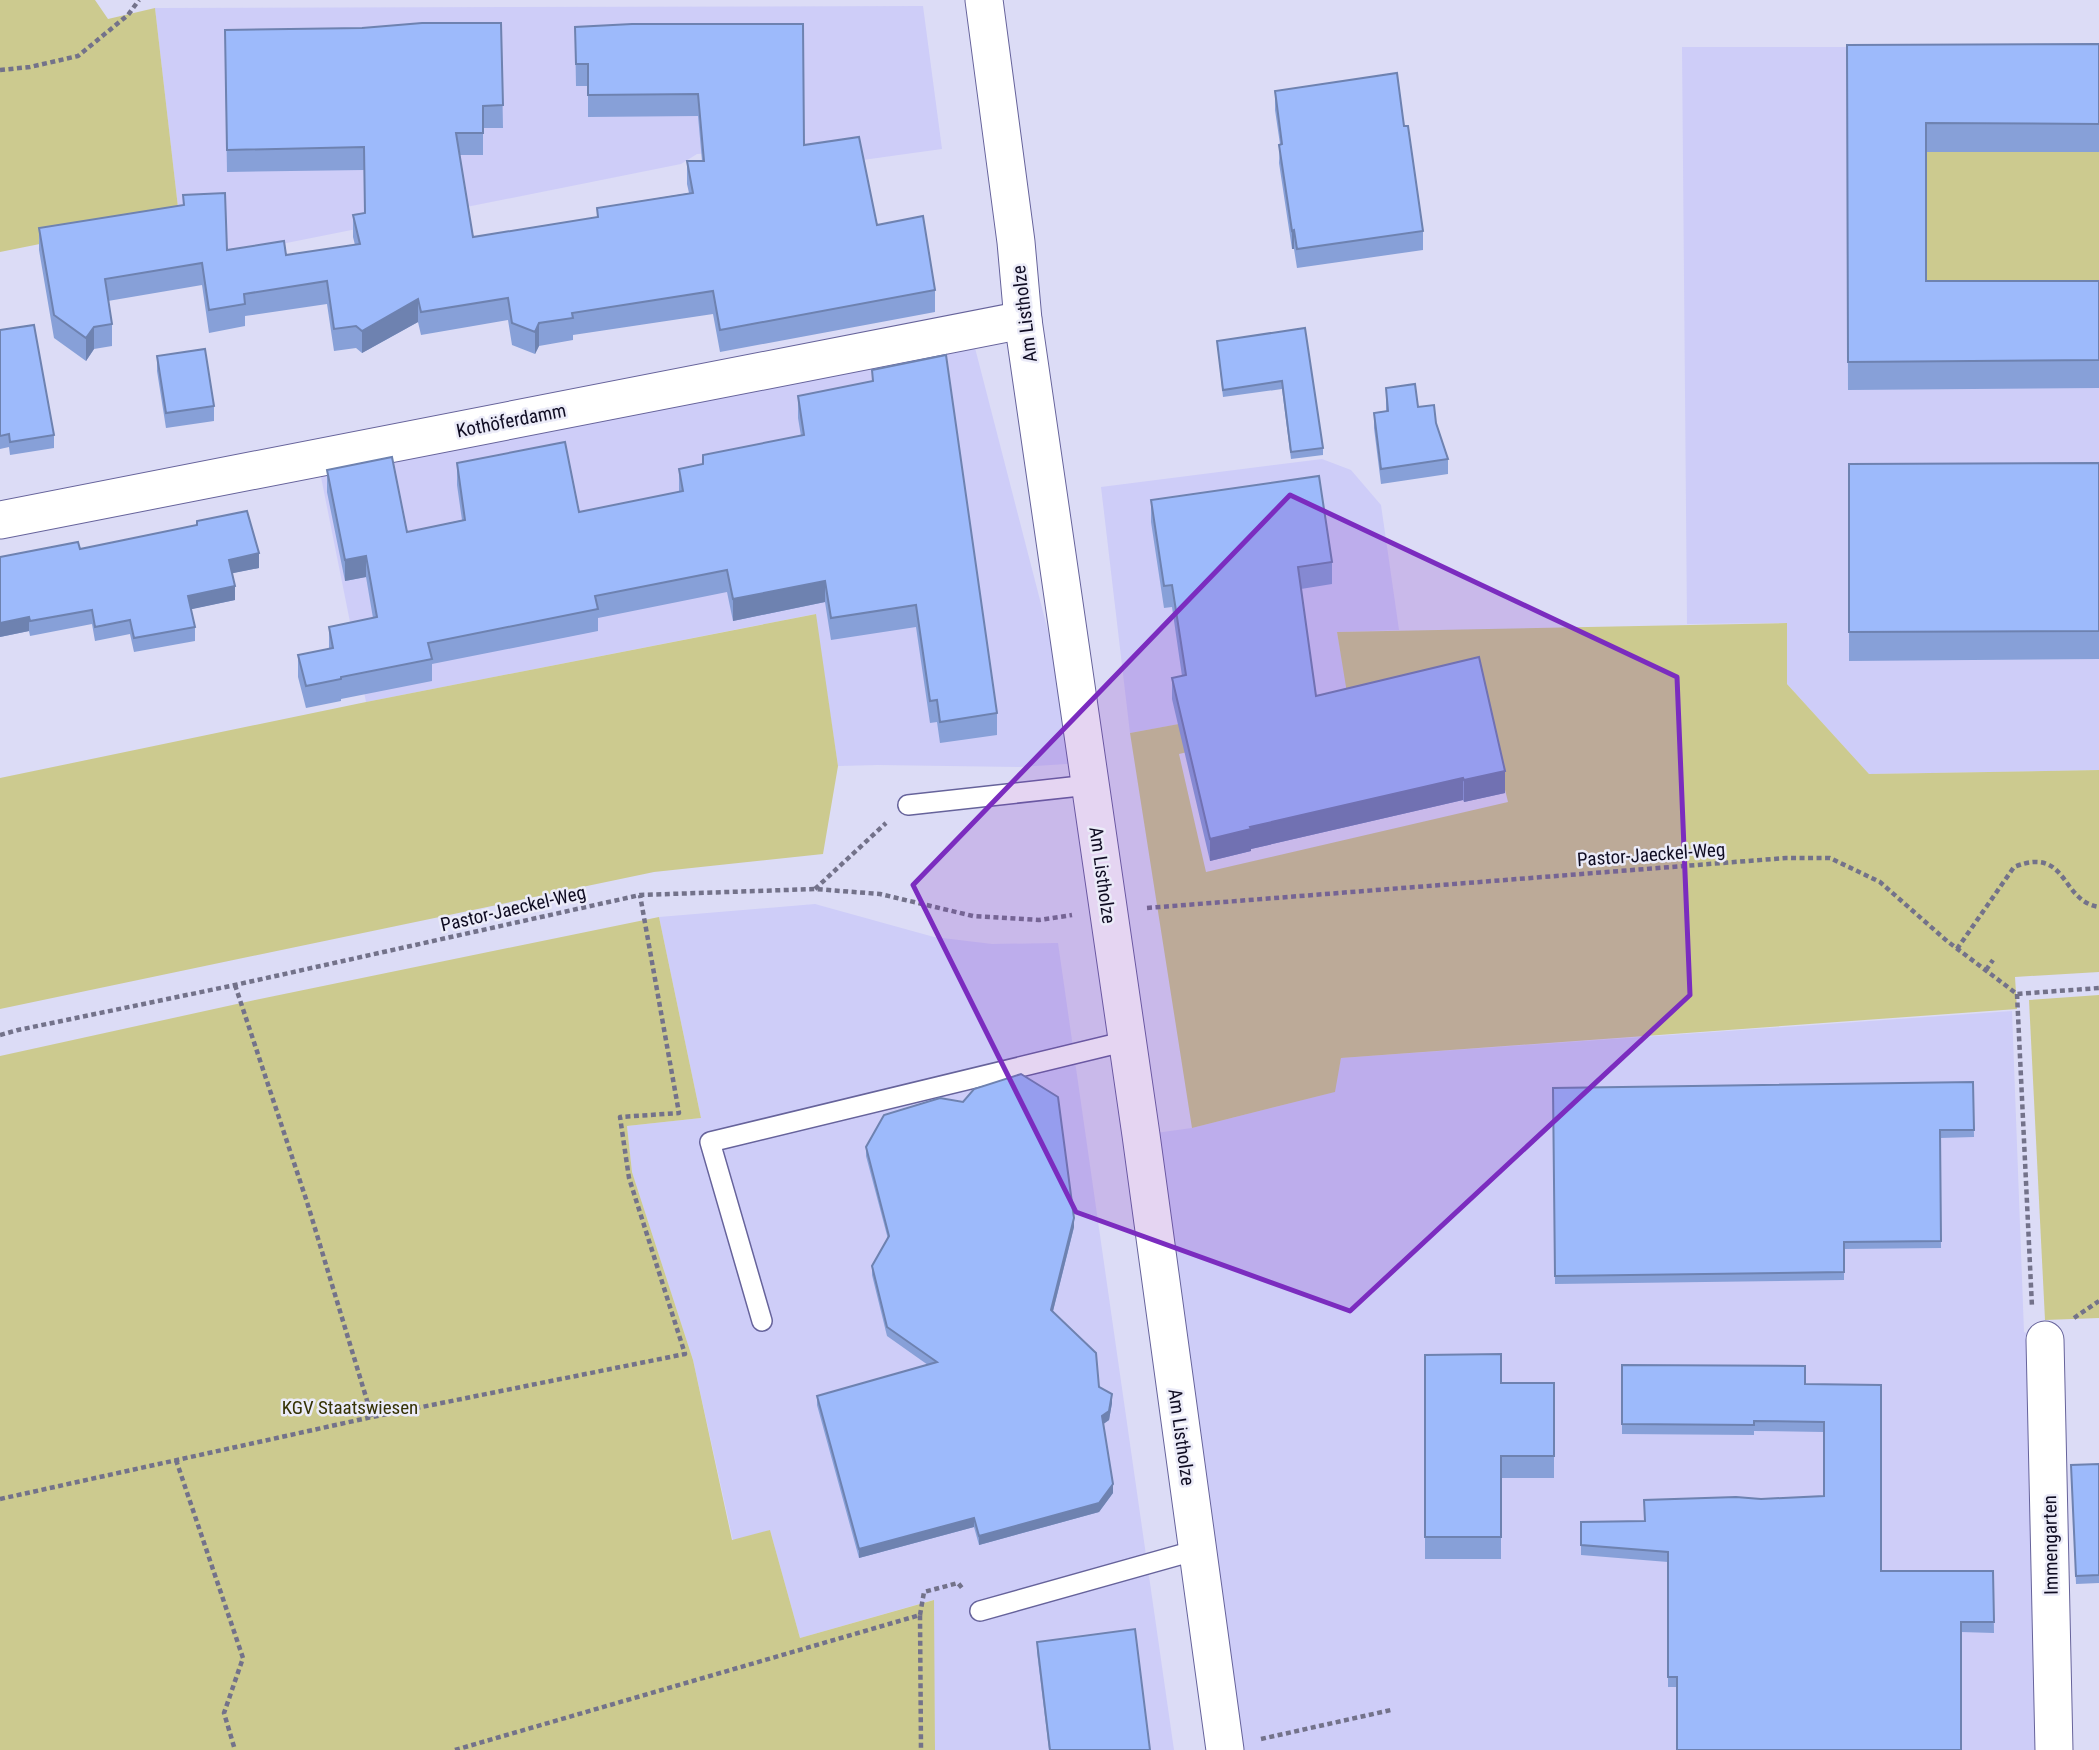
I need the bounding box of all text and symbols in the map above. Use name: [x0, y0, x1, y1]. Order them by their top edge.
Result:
street label: Am Listholze: [1007, 264, 1042, 364]
street label: Kothöferdamm: [454, 399, 568, 442]
street label: Am Listholze: [1084, 825, 1121, 925]
street label: Pastor-Jaeckel-Weg: [1576, 838, 1726, 871]
street label: Pastor-Jaeckel-Weg: [438, 881, 588, 936]
street label: Am Listholze: [1163, 1387, 1200, 1487]
park label: KGV Staatswiesen: [282, 1396, 418, 1419]
street label: Immengarten: [2038, 1495, 2063, 1595]

